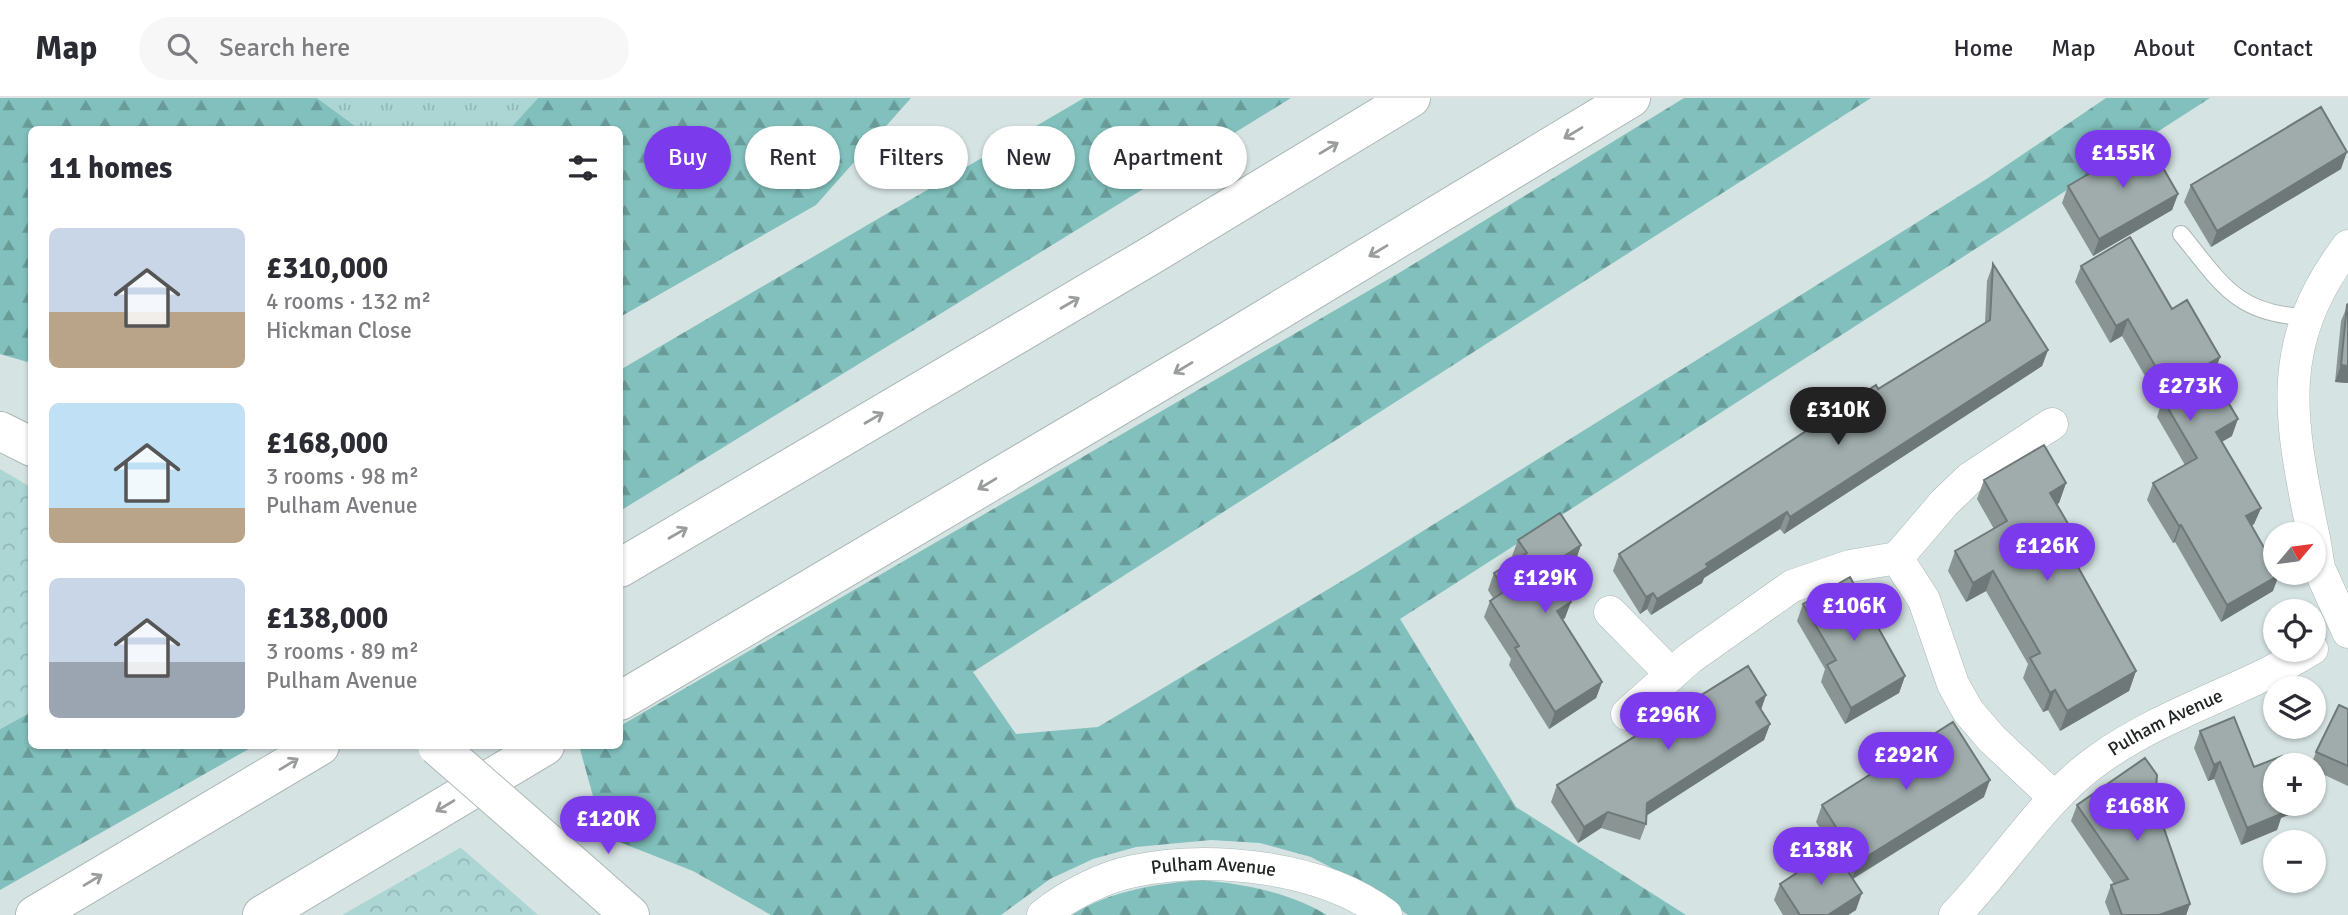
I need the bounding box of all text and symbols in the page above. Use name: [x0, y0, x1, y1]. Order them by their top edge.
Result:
search box: [139, 17, 629, 80]
text: Map: [35, 28, 97, 69]
icon: search: [163, 29, 201, 67]
text: Search here: [219, 32, 350, 64]
text: Home: [1953, 33, 2013, 63]
text: Map: [2051, 33, 2096, 63]
text: About: [2134, 33, 2195, 63]
text: Contact: [2233, 33, 2313, 63]
chip: Buy: [644, 126, 731, 189]
chip: Rent: [745, 126, 840, 189]
chip: Filters: [854, 126, 968, 189]
chip: New: [982, 126, 1075, 189]
chip: Apartment: [1089, 126, 1247, 189]
one-way arrow: [1563, 127, 1583, 141]
pin: £155K: [2074, 130, 2172, 190]
text: £155K: [2091, 138, 2155, 167]
one-way arrow: [1318, 141, 1338, 155]
icon: filters: [564, 149, 602, 187]
text: 11 homes: [49, 150, 172, 187]
one-way arrow: [1368, 244, 1388, 258]
text: £310,000: [266, 250, 388, 287]
icon: home: [105, 256, 189, 340]
text: 4 rooms · 132 m²: [266, 287, 431, 316]
one-way arrow: [1060, 296, 1080, 310]
text: Hickman Close: [266, 316, 412, 345]
one-way arrow: [1173, 361, 1193, 375]
pin: £273K: [2141, 364, 2239, 423]
text: £273K: [2158, 371, 2222, 400]
pin: £310K: [1789, 388, 1887, 447]
text: £310K: [1806, 395, 1870, 424]
one-way arrow: [864, 411, 884, 425]
text: £168,000: [266, 425, 388, 462]
icon: home: [105, 431, 189, 515]
text: 3 rooms · 98 m²: [266, 462, 419, 491]
one-way arrow: [978, 477, 998, 491]
text: Pulham Avenue: [266, 491, 418, 520]
north arrow: [2263, 522, 2326, 584]
map controls: [2263, 522, 2326, 893]
pin: £126K: [1998, 524, 2096, 583]
one-way arrow: [668, 526, 688, 540]
text: £126K: [2015, 531, 2079, 560]
pin: £129K: [1496, 556, 1594, 615]
text: £129K: [1513, 563, 1577, 592]
pin: £106K: [1805, 584, 1903, 643]
text: £106K: [1822, 591, 1886, 620]
button: locate: [2263, 599, 2326, 662]
text: £138,000: [266, 600, 388, 637]
icon: home: [105, 606, 189, 690]
text: 3 rooms · 89 m²: [266, 637, 419, 666]
text: Pulham Avenue: [266, 666, 418, 695]
button: layers: [2263, 676, 2326, 739]
street label: Pulham Avenue: [2104, 684, 2227, 761]
pin: £296K: [1619, 692, 1717, 752]
text: £296K: [1636, 700, 1700, 729]
pin: £292K: [1857, 732, 1955, 792]
text: £292K: [1874, 740, 1938, 769]
button: +: [2263, 753, 2326, 816]
one-way arrow: [279, 757, 299, 771]
pin: £168K: [2088, 784, 2186, 843]
text: £168K: [2105, 791, 2169, 820]
pin: £120K: [559, 796, 657, 856]
one-way arrow: [435, 799, 455, 813]
text: £120K: [576, 804, 640, 833]
pin: £138K: [1772, 828, 1870, 887]
button: −: [2263, 830, 2326, 893]
text: £138K: [1789, 835, 1853, 864]
street label: Pulham Avenue: [1149, 852, 1278, 882]
one-way arrow: [83, 873, 103, 887]

